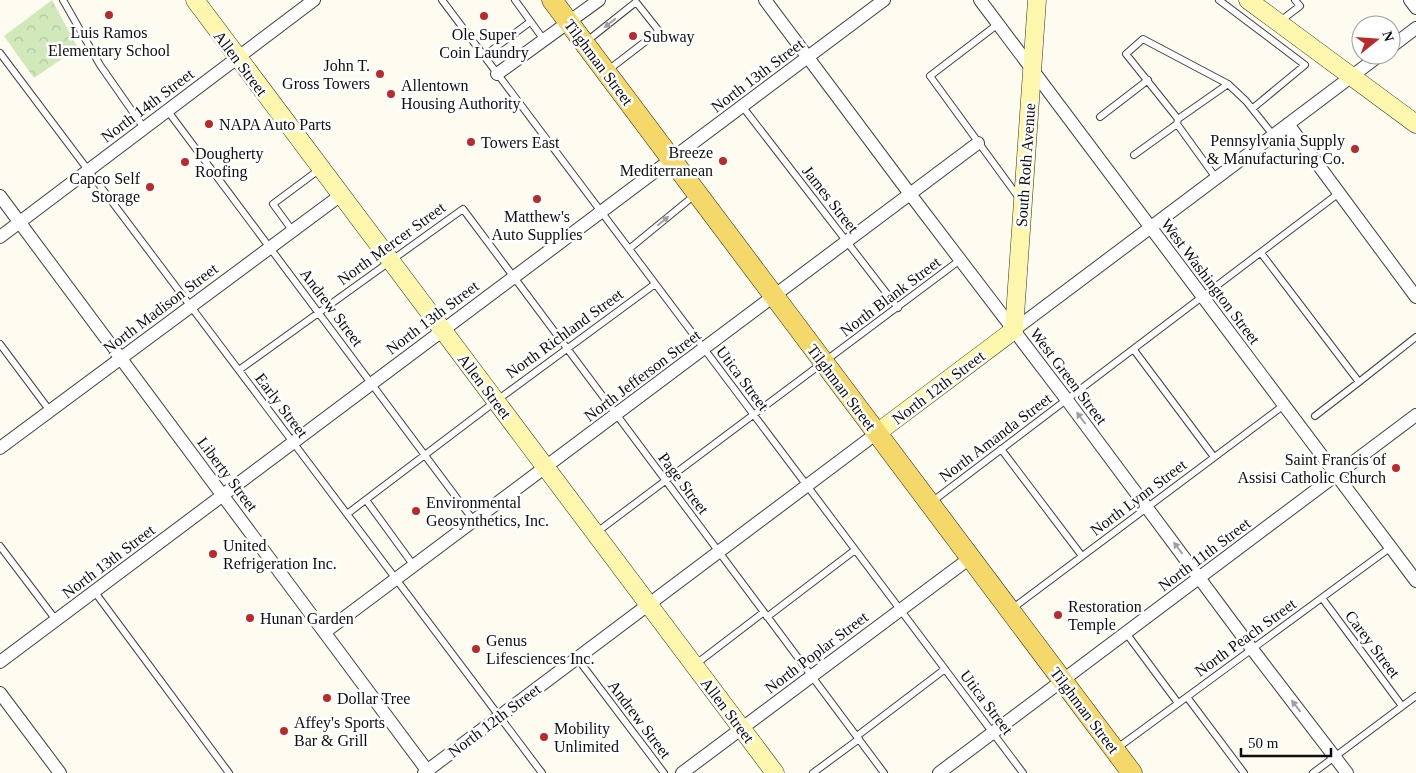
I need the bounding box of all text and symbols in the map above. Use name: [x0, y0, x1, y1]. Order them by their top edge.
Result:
marker: Luis Ramos Elementary School: [103, 9, 115, 21]
marker: Ole Super Coin Laundry: [478, 10, 490, 22]
north arrow: [1351, 15, 1401, 65]
street label: Tilghman Street: [560, 16, 637, 110]
one-way arrow: [604, 17, 617, 28]
place label: Luis Ramos Elementary School: [48, 24, 171, 60]
place label: Ole Super Coin Laundry: [439, 26, 529, 62]
street label: Allen Street: [211, 27, 271, 100]
place label: Subway: [643, 28, 695, 46]
text: N: [1379, 29, 1397, 43]
marker: Subway: [627, 30, 639, 42]
street label: North 13th Street: [708, 35, 807, 116]
place label: John T. Gross Towers: [282, 57, 370, 92]
street label: North 14th Street: [98, 65, 197, 146]
marker: John T. Gross Towers: [374, 68, 386, 80]
place label: Allentown Housing Authority: [401, 77, 521, 113]
marker: Allentown Housing Authority: [385, 88, 397, 100]
street label: South Roth Avenue: [1013, 103, 1038, 228]
place label: NAPA Auto Parts: [219, 116, 331, 133]
marker: NAPA Auto Parts: [203, 118, 215, 130]
place label: Pennsylvania Supply & Manufacturing Co.: [1207, 132, 1345, 168]
place label: Towers East: [481, 134, 560, 151]
marker: Towers East: [465, 136, 477, 148]
marker: Pennsylvania Supply & Manufacturing Co.: [1349, 143, 1361, 155]
place label: Breeze Mediterranean: [620, 144, 713, 179]
place label: Dougherty Roofing: [195, 145, 263, 181]
marker: Breeze Mediterranean: [717, 155, 729, 167]
marker: Dougherty Roofing: [179, 156, 191, 168]
street label: James Street: [799, 162, 862, 237]
place label: Capco Self Storage: [69, 170, 141, 206]
marker: Capco Self Storage: [144, 181, 156, 193]
marker: Matthew's Auto Supplies: [531, 193, 543, 205]
street label: North Mercer Street: [334, 198, 449, 288]
place label: Matthew's Auto Supplies: [491, 208, 583, 244]
street label: West Washington Street: [1157, 215, 1264, 348]
one-way arrow: [656, 216, 669, 227]
street label: North Blank Street: [837, 253, 944, 340]
street label: North Madison Street: [100, 260, 221, 357]
street label: Andrew Street: [297, 265, 367, 350]
street label: North 13th Street: [383, 277, 482, 358]
street label: North Richland Street: [502, 285, 627, 382]
street label: West Green Street: [1027, 325, 1111, 428]
street label: North Jefferson Street: [581, 326, 704, 425]
street label: Tilghman Street: [803, 341, 880, 435]
street label: Utica Street: [713, 343, 773, 414]
street label: North 12th Street: [889, 347, 988, 428]
street label: Allen Street: [455, 350, 515, 423]
street label: Early Street: [251, 370, 312, 442]
street label: North Amanda Street: [936, 389, 1055, 485]
one-way arrow: [1075, 412, 1086, 425]
street label: Liberty Street: [193, 434, 261, 516]
street label: Page Street: [654, 449, 713, 518]
place label: Saint Francis of Assisi Catholic Church: [1238, 451, 1387, 486]
street label: North Lynn Street: [1087, 456, 1191, 540]
marker: Saint Francis of Assisi Catholic Church: [1390, 462, 1402, 474]
place label: Environmental Geosynthetics, Inc.: [426, 494, 549, 530]
marker: Environmental Geosynthetics, Inc.: [410, 505, 422, 517]
street label: North 11th Street: [1155, 514, 1254, 594]
street label: North 13th Street: [59, 521, 158, 602]
place label: United Refrigeration Inc.: [223, 537, 337, 573]
one-way arrow: [1173, 541, 1183, 555]
marker: United Refrigeration Inc.: [207, 548, 219, 560]
street label: North Peach Street: [1191, 595, 1300, 680]
place label: Restoration Temple: [1068, 598, 1142, 634]
street label: Carey Street: [1341, 607, 1404, 682]
street label: North Poplar Street: [762, 608, 872, 697]
marker: Restoration Temple: [1052, 609, 1064, 621]
place label: Hunan Garden: [260, 610, 354, 627]
marker: Hunan Garden: [244, 612, 256, 624]
place label: Genus Lifesciences Inc.: [486, 632, 594, 667]
marker: Genus Lifesciences Inc.: [470, 643, 482, 655]
street label: Tilghman Street: [1046, 664, 1123, 758]
street label: Utica Street: [957, 667, 1017, 738]
street label: Allen Street: [698, 674, 758, 747]
street label: Andrew Street: [605, 677, 675, 762]
street label: North 12th Street: [445, 680, 544, 761]
place label: Dollar Tree: [337, 690, 410, 707]
marker: Dollar Tree: [321, 692, 333, 704]
one-way arrow: [1291, 699, 1301, 713]
place label: Affey's Sports Bar & Grill: [294, 714, 385, 749]
place label: Mobility Unlimited: [554, 720, 619, 755]
marker: Affey's Sports Bar & Grill: [278, 725, 290, 737]
scale bar: [1241, 726, 1331, 758]
marker: Mobility Unlimited: [538, 731, 550, 743]
text: 50 m: [1248, 735, 1279, 751]

